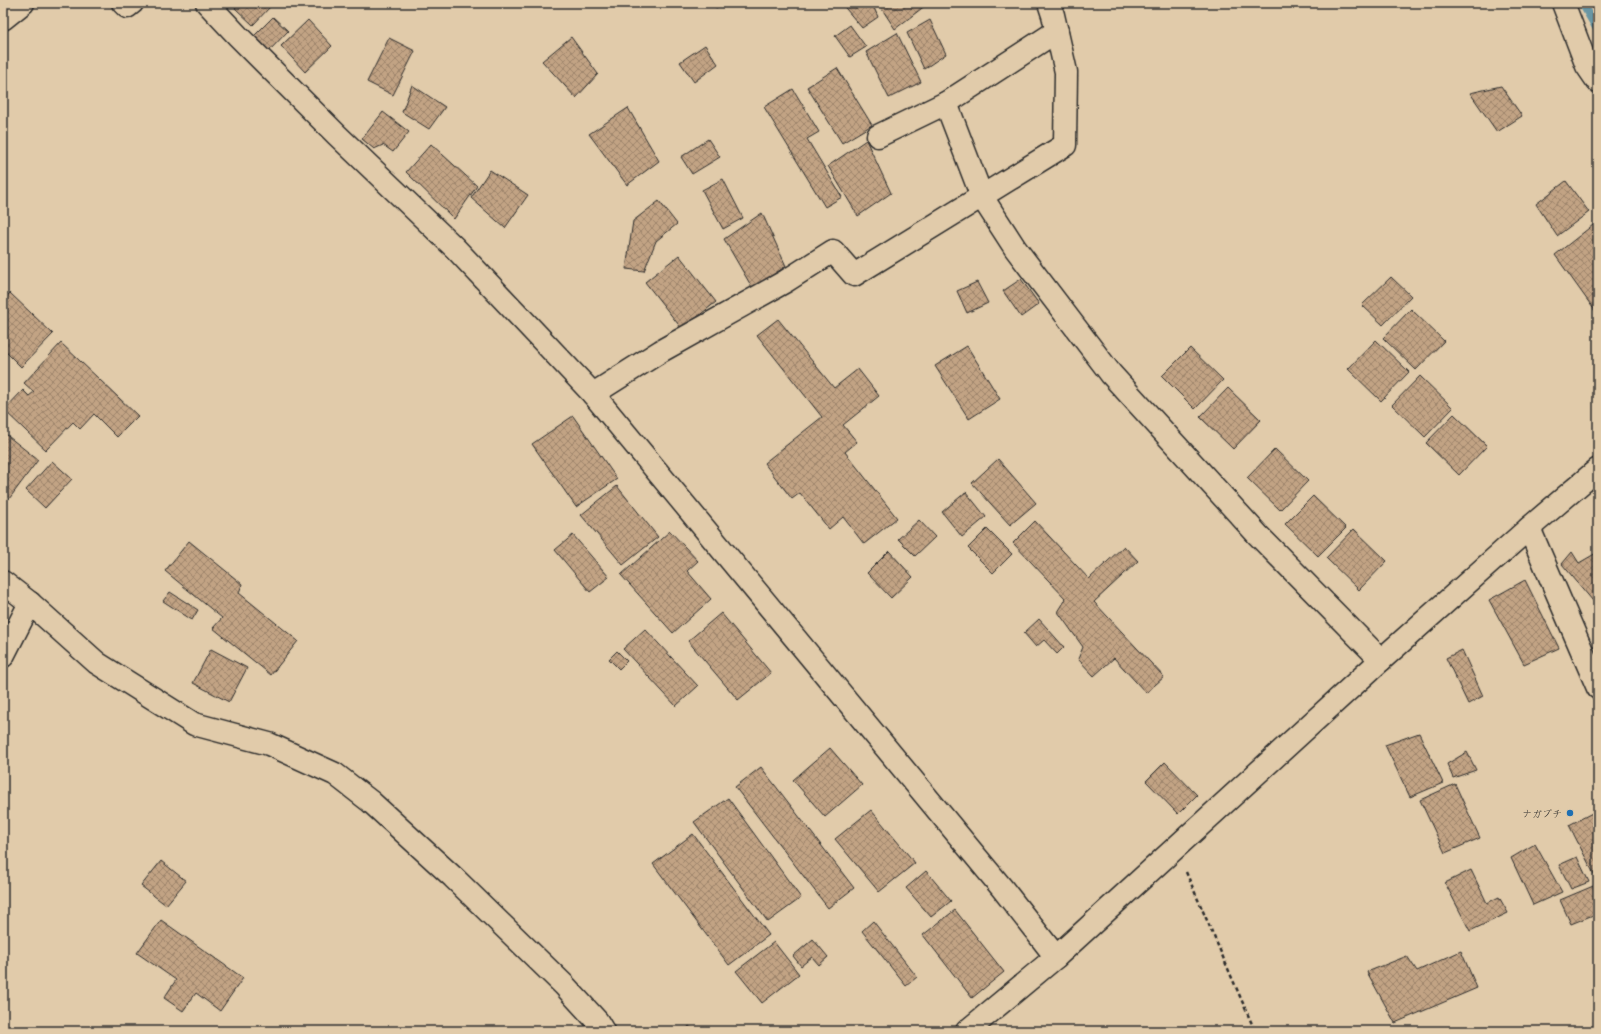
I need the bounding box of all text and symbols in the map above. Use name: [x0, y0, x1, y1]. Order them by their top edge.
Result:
place label: ナガブチ: [1522, 806, 1562, 820]
marker: ナガブチ: [1565, 808, 1575, 818]

